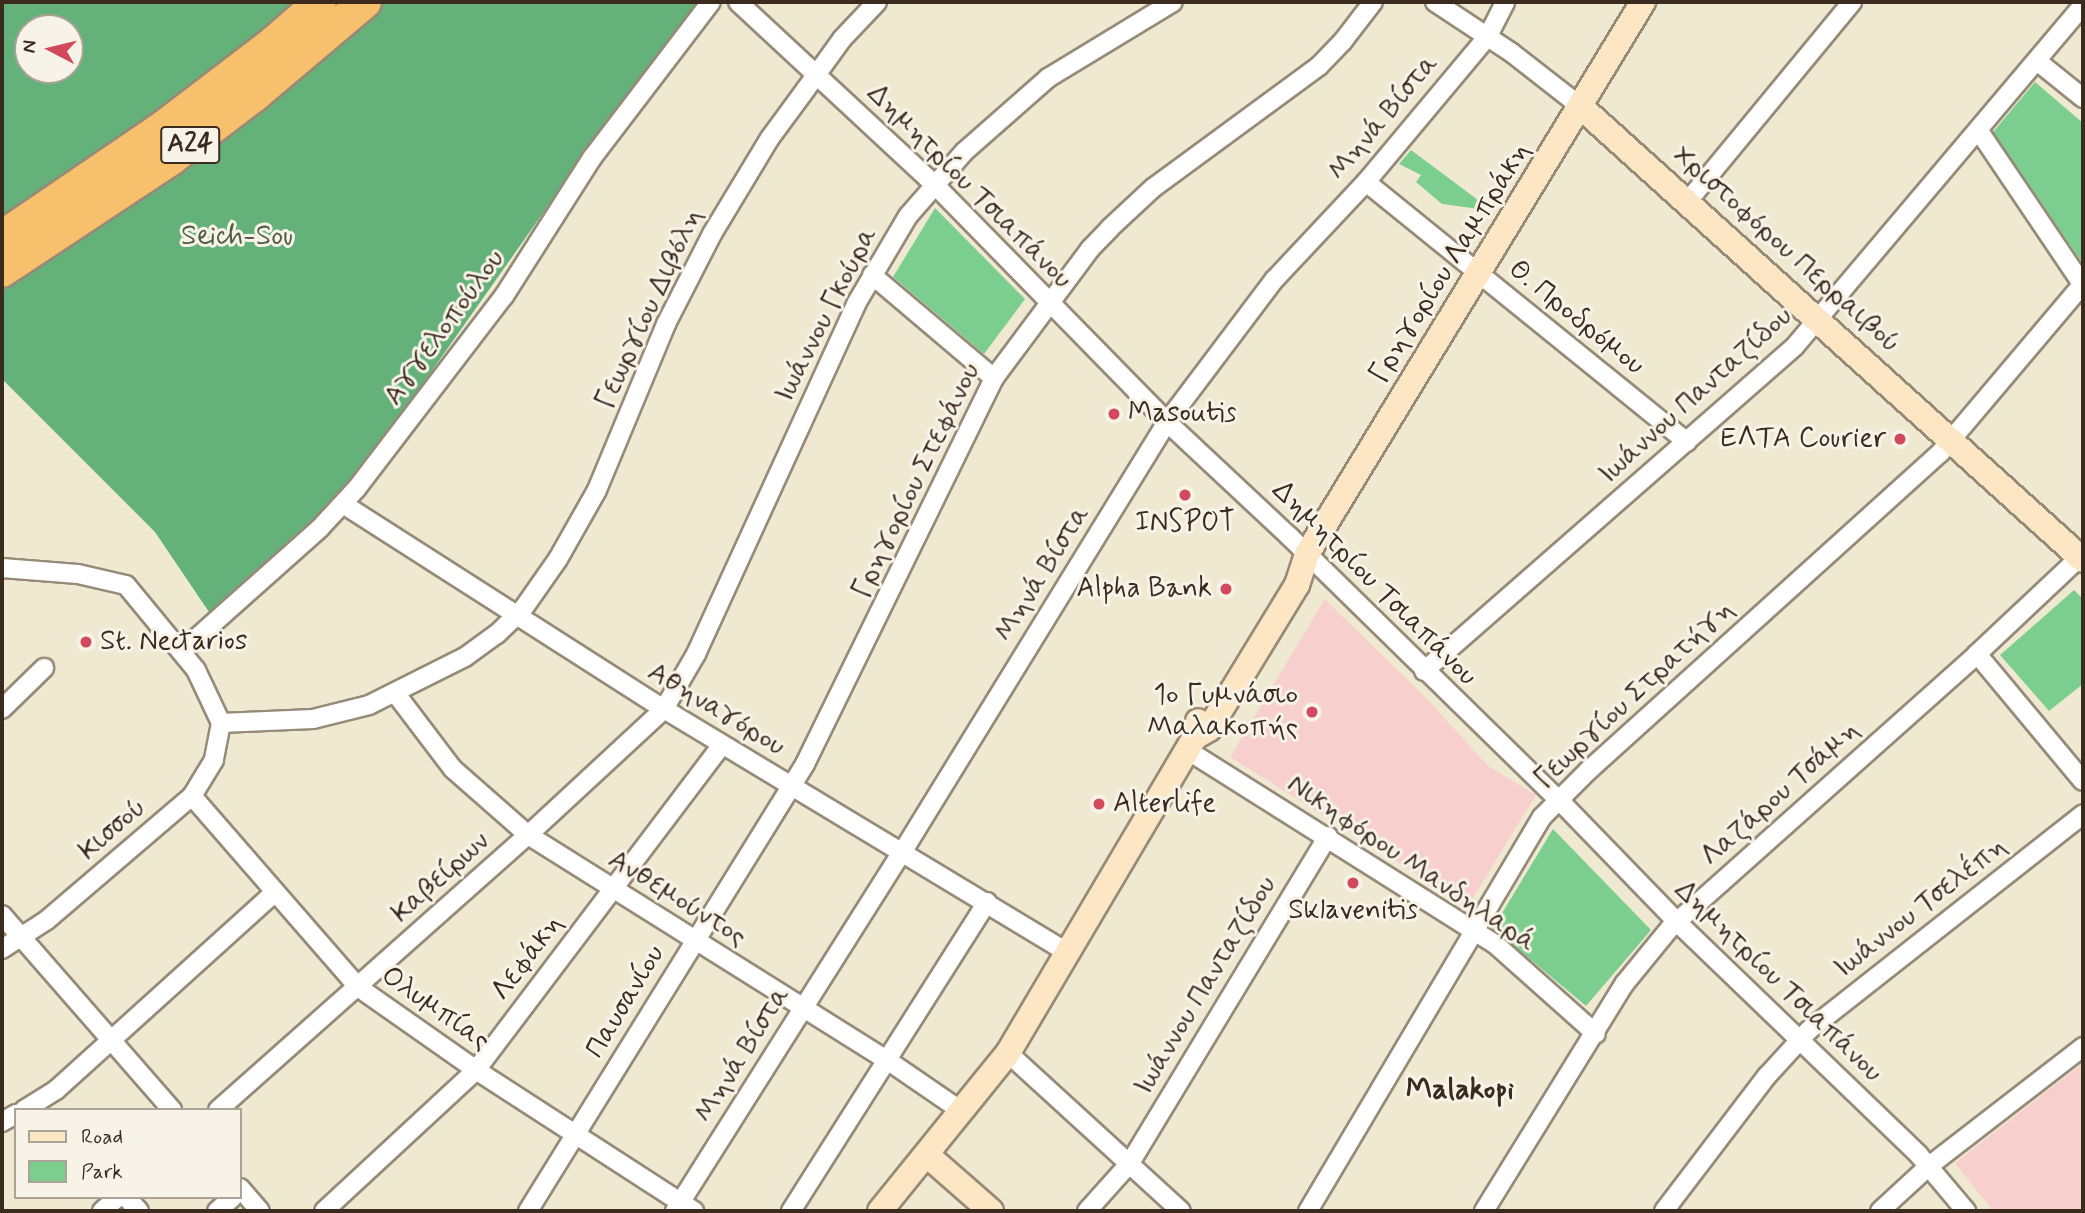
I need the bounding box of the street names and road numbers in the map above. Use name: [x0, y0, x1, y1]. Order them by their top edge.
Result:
street label: Μηνά Βίστα: [1322, 48, 1446, 188]
street label: Δημητρίου Τσιαπάνου: [860, 78, 1078, 296]
road number: Α24: [158, 122, 222, 168]
street label: Γρηγορίου Λαμπράκη: [1363, 136, 1539, 390]
street label: Χριστοφόρου Περραιβού: [1665, 139, 1907, 361]
street label: Γεωργίου Διβόλη: [589, 203, 711, 415]
street label: Ιωάννου Γκούρα: [768, 222, 886, 408]
street label: Αγγελοπούλου: [377, 244, 513, 412]
street label: Θ. Προδρόμου: [1501, 253, 1651, 383]
street label: Ιωάννου Πανταζίδου: [1592, 300, 1800, 492]
street label: Γρηγορίου Στεφάνου: [845, 358, 989, 604]
street label: Δημητρίου Τσιαπάνου: [1265, 475, 1483, 693]
street label: Μηνά Βίστα: [988, 500, 1098, 648]
street label: Γεωργίου Στρατήγη: [1528, 593, 1742, 797]
street label: Αθηναγόρου: [641, 656, 791, 764]
street label: Λαζάρου Τσάμη: [1695, 714, 1867, 874]
street label: Νικηφόρου Μανδηλαρά: [1280, 768, 1542, 960]
street label: Κισσού: [72, 792, 154, 868]
street label: Καβείρων: [385, 825, 497, 931]
street label: Ιωάννου Τσελέπη: [1828, 830, 2014, 986]
street label: Ανθεμούντος: [602, 843, 752, 955]
street label: Ιωάννου Πανταζίδου: [1127, 870, 1285, 1102]
street label: Δημητρίου Τσιαπάνου: [1667, 874, 1889, 1090]
street label: Λεφάκη: [485, 908, 571, 1008]
street label: Παυσανίου: [579, 940, 673, 1064]
street label: Ολυμπίας: [374, 959, 496, 1059]
street label: Μηνά Βίστα: [688, 981, 798, 1129]

